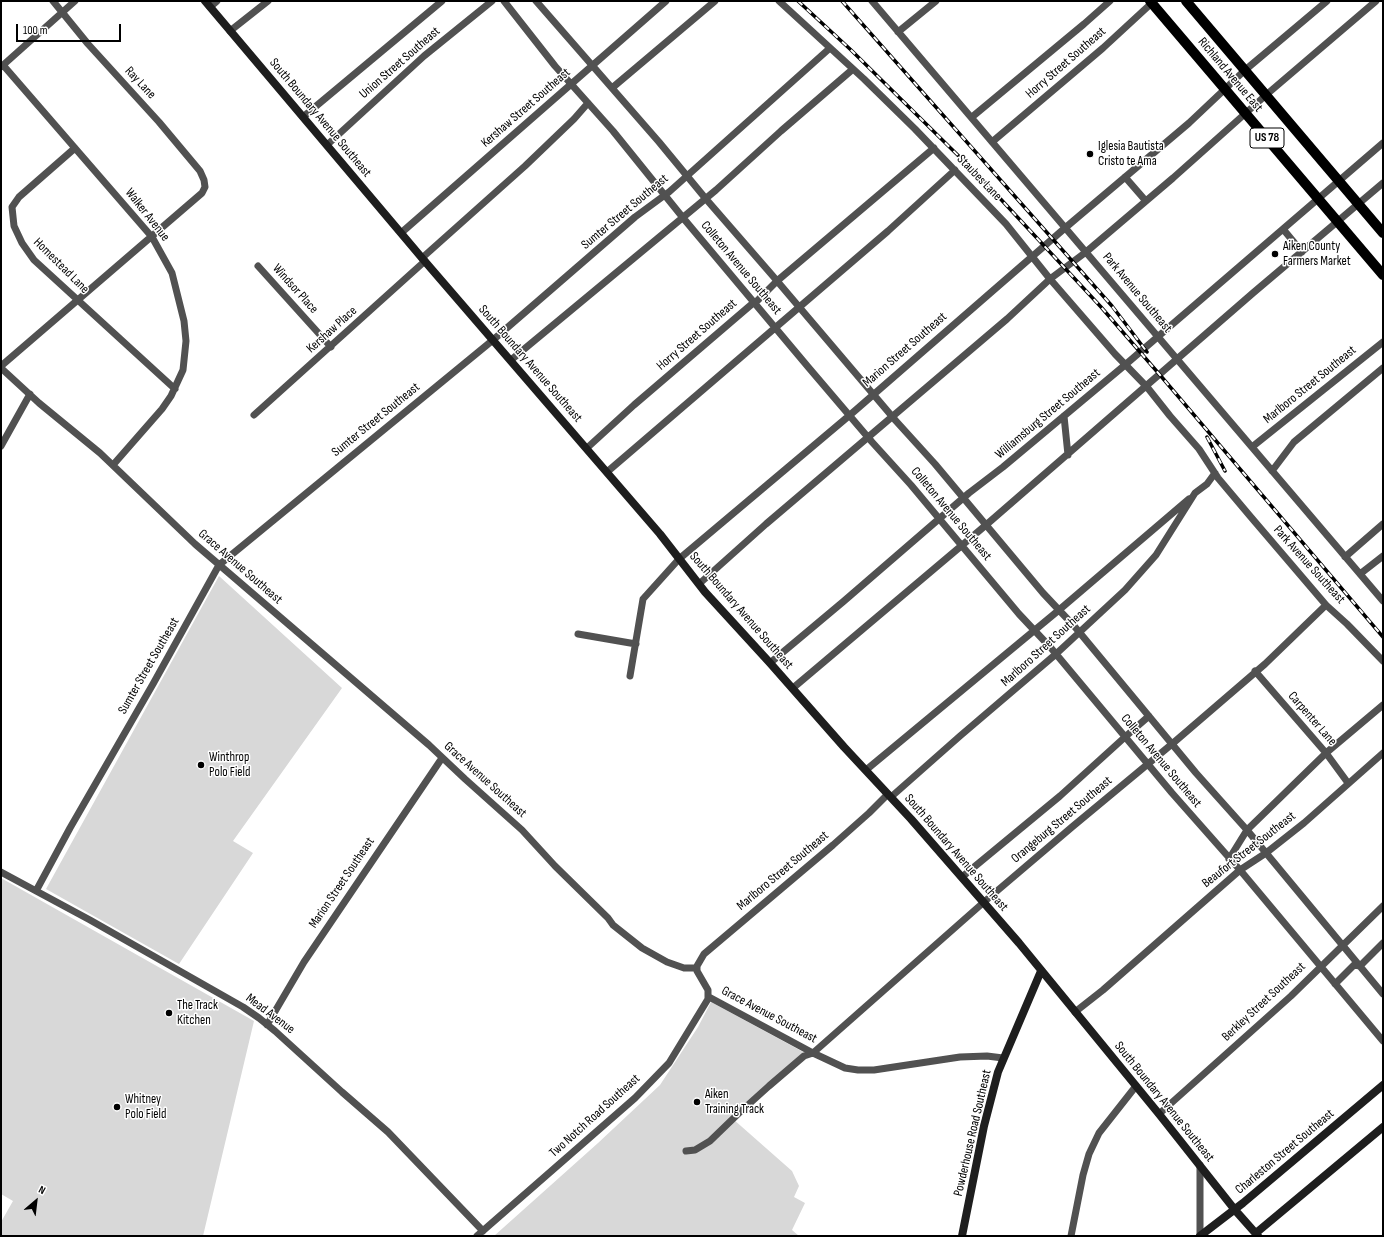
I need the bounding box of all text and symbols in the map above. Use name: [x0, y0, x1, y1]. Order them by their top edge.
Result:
scale bar: [18, 16, 123, 42]
text: 100 m: [23, 23, 48, 38]
street label: Union Street Southeast: [356, 24, 444, 102]
street label: Horry Street Southeast: [1023, 24, 1109, 102]
street label: Richland Avenue East: [1194, 35, 1266, 115]
street label: South Boundary Avenue Southeast: [266, 55, 374, 181]
street label: Ray Lane: [121, 64, 159, 102]
street label: Kershaw Street Southeast: [478, 65, 574, 151]
road number: US 78: [1250, 128, 1284, 148]
place label: Iglesia Bautista Cristo te Ama: [1098, 139, 1164, 170]
marker: Iglesia Bautista Cristo te Ama: [1085, 149, 1095, 159]
street label: Staubes Lane: [953, 152, 1005, 204]
street label: Sumter Street Southeast: [578, 171, 672, 253]
street label: Walker Avenue: [121, 185, 173, 245]
street label: Colleton Avenue Southeast: [697, 218, 785, 318]
street label: Homestead Lane: [30, 235, 92, 297]
place label: Aiken County Farmers Market: [1283, 239, 1351, 270]
marker: Aiken County Farmers Market: [1270, 249, 1280, 259]
street label: Park Avenue Southeast: [1099, 250, 1175, 336]
street label: Windsor Place: [269, 261, 321, 317]
street label: Horry Street Southeast: [654, 296, 740, 374]
street label: South Boundary Avenue Southeast: [475, 302, 585, 426]
street label: Kershaw Place: [304, 303, 360, 357]
street label: Marion Street Southeast: [860, 309, 950, 391]
street label: Marlboro Street Southeast: [1260, 343, 1360, 427]
street label: Williamsburg Street Southeast: [992, 366, 1104, 462]
street label: Sumter Street Southeast: [329, 380, 423, 460]
street label: Colleton Avenue Southeast: [907, 464, 995, 564]
street label: Park Avenue Southeast: [1270, 523, 1348, 607]
street label: Grace Avenue Southeast: [195, 526, 285, 608]
street label: South Boundary Avenue Southeast: [686, 549, 796, 673]
street label: Marlboro Street Southeast: [998, 602, 1094, 690]
street label: Sumter Street Southeast: [115, 615, 183, 717]
street label: Carpenter Lane: [1284, 689, 1340, 749]
street label: Colleton Avenue Southeast: [1117, 711, 1205, 811]
street label: Grace Avenue Southeast: [440, 739, 530, 821]
place label: Winthrop Polo Field: [209, 750, 250, 781]
marker: Winthrop Polo Field: [196, 760, 206, 770]
street label: Orangeburg Street Southeast: [1008, 773, 1116, 867]
street label: South Boundary Avenue Southeast: [901, 791, 1011, 915]
street label: Beaufort Street Southeast: [1199, 809, 1299, 891]
street label: Marlboro Street Southeast: [734, 828, 832, 914]
street label: Marion Street Southeast: [306, 835, 378, 931]
street label: Berkley Street Southeast: [1219, 959, 1309, 1045]
street label: Grace Avenue Southeast: [718, 983, 820, 1047]
street label: Mead Avenue: [242, 991, 298, 1037]
place label: The Track Kitchen: [177, 998, 218, 1029]
marker: The Track Kitchen: [164, 1008, 174, 1018]
street label: South Boundary Avenue Southeast: [1111, 1039, 1217, 1165]
street label: Powderhouse Road Southeast: [951, 1068, 995, 1198]
street label: Two Notch Road Southeast: [546, 1071, 644, 1161]
place label: Aiken Training Track: [705, 1087, 764, 1118]
place label: Whitney Polo Field: [125, 1092, 166, 1123]
marker: Aiken Training Track: [692, 1097, 702, 1107]
marker: Whitney Polo Field: [112, 1102, 122, 1112]
street label: Charleston Street Southeast: [1232, 1106, 1338, 1198]
north arrow: [16, 1181, 56, 1221]
text: N: [36, 1183, 48, 1197]

